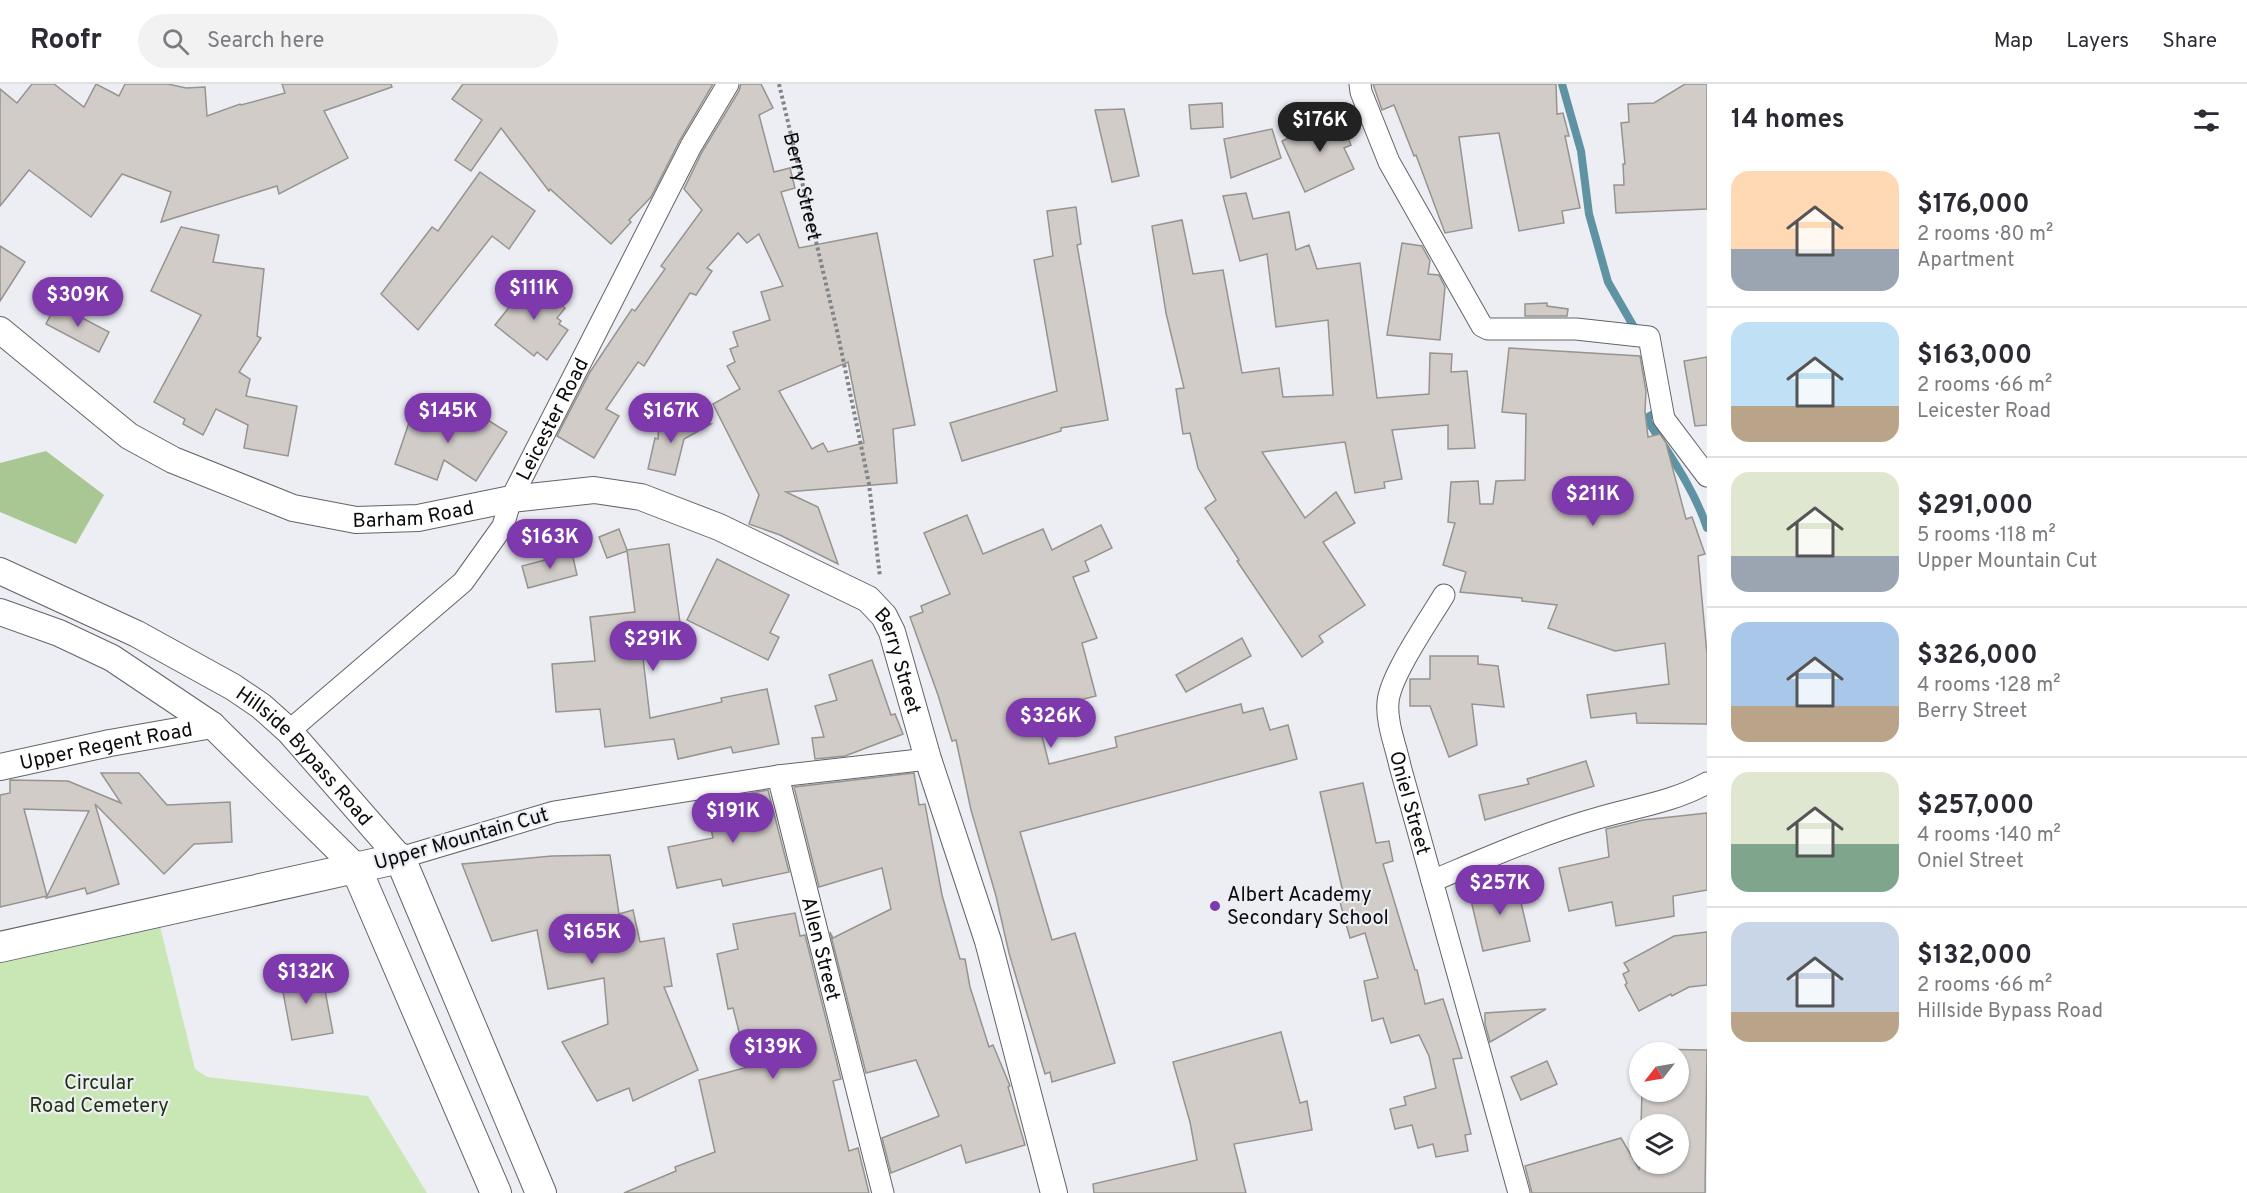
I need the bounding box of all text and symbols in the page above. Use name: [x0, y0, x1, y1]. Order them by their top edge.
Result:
search box: [138, 14, 558, 68]
text: Roofr: [30, 23, 102, 59]
icon: search: [159, 25, 192, 58]
text: Search here: [207, 28, 324, 55]
text: Map: [1994, 28, 2033, 55]
text: Layers: [2066, 28, 2129, 55]
text: Share: [2162, 28, 2217, 55]
pin: $176K: [1278, 102, 1362, 153]
text: 14 homes: [1731, 104, 1845, 137]
icon: filters: [2190, 104, 2223, 137]
text: $176K: [1292, 108, 1348, 134]
street label: Berry Street: [776, 130, 826, 243]
text: $176,000: [1917, 189, 2030, 222]
icon: home: [1779, 195, 1851, 267]
text: 2 rooms · 80 m²: [1917, 222, 2053, 248]
text: Apartment: [1917, 248, 2015, 274]
pin: $111K: [492, 270, 576, 321]
text: $111K: [509, 276, 559, 302]
pin: $309K: [36, 277, 120, 328]
text: $309K: [46, 283, 110, 309]
text: $163,000: [1917, 340, 2032, 373]
icon: home: [1779, 346, 1851, 418]
street label: Leicester Road: [512, 354, 596, 485]
text: 2 rooms · 66 m²: [1917, 373, 2052, 399]
pin: $145K: [406, 393, 490, 444]
pin: $167K: [629, 393, 713, 444]
text: $145K: [418, 399, 478, 425]
text: $167K: [642, 399, 700, 425]
text: Leicester Road: [1917, 399, 2051, 425]
pin: $211K: [1551, 476, 1635, 527]
text: $211K: [1566, 482, 1620, 508]
text: $291,000: [1917, 490, 2033, 523]
street label: Barham Road: [352, 496, 476, 535]
icon: home: [1779, 496, 1851, 568]
pin: $163K: [508, 519, 592, 570]
text: 5 rooms · 118 m²: [1917, 523, 2056, 549]
text: $163K: [521, 525, 579, 551]
text: Upper Mountain Cut: [1917, 549, 2097, 575]
street label: Berry Street: [868, 603, 926, 717]
pin: $291K: [611, 621, 695, 672]
text: $291K: [624, 627, 682, 653]
text: $326,000: [1917, 640, 2038, 673]
icon: home: [1779, 646, 1851, 718]
text: 4 rooms · 128 m²: [1917, 673, 2060, 699]
street label: Hillside Bypass Road: [230, 682, 377, 832]
pin: $326K: [1009, 698, 1093, 749]
text: Berry Street: [1917, 699, 2027, 725]
text: $326K: [1020, 704, 1082, 730]
street label: Upper Regent Road: [17, 718, 195, 777]
street label: Oniel Street: [1382, 749, 1435, 858]
text: $257,000: [1917, 790, 2034, 823]
pin: $191K: [691, 793, 775, 844]
icon: home: [1779, 796, 1851, 868]
text: $191K: [706, 799, 760, 825]
street label: Upper Mountain Cut: [371, 803, 552, 877]
text: 4 rooms · 140 m²: [1917, 823, 2061, 849]
text: Oniel Street: [1917, 849, 2024, 875]
pin: $257K: [1458, 865, 1542, 916]
text: $257K: [1469, 871, 1531, 897]
place label: Albert Academy Secondary School: [1227, 883, 1389, 932]
street label: Allen Street: [794, 894, 845, 1004]
marker: Albert Academy Secondary School: [1208, 899, 1222, 913]
pin: $165K: [550, 914, 634, 965]
text: $165K: [563, 920, 621, 946]
text: $132,000: [1917, 940, 2032, 973]
icon: home: [1779, 946, 1851, 1018]
pin: $132K: [264, 954, 348, 1005]
text: $132K: [277, 960, 335, 986]
text: 2 rooms · 66 m²: [1917, 973, 2052, 999]
text: Hillside Bypass Road: [1917, 999, 2103, 1025]
pin: $139K: [731, 1029, 815, 1080]
text: $139K: [744, 1035, 802, 1061]
north arrow: [1629, 1042, 1689, 1102]
map controls: [1629, 1042, 1689, 1174]
park label: Circular Road Cemetery: [29, 1071, 169, 1120]
button: layers: [1629, 1114, 1689, 1174]

